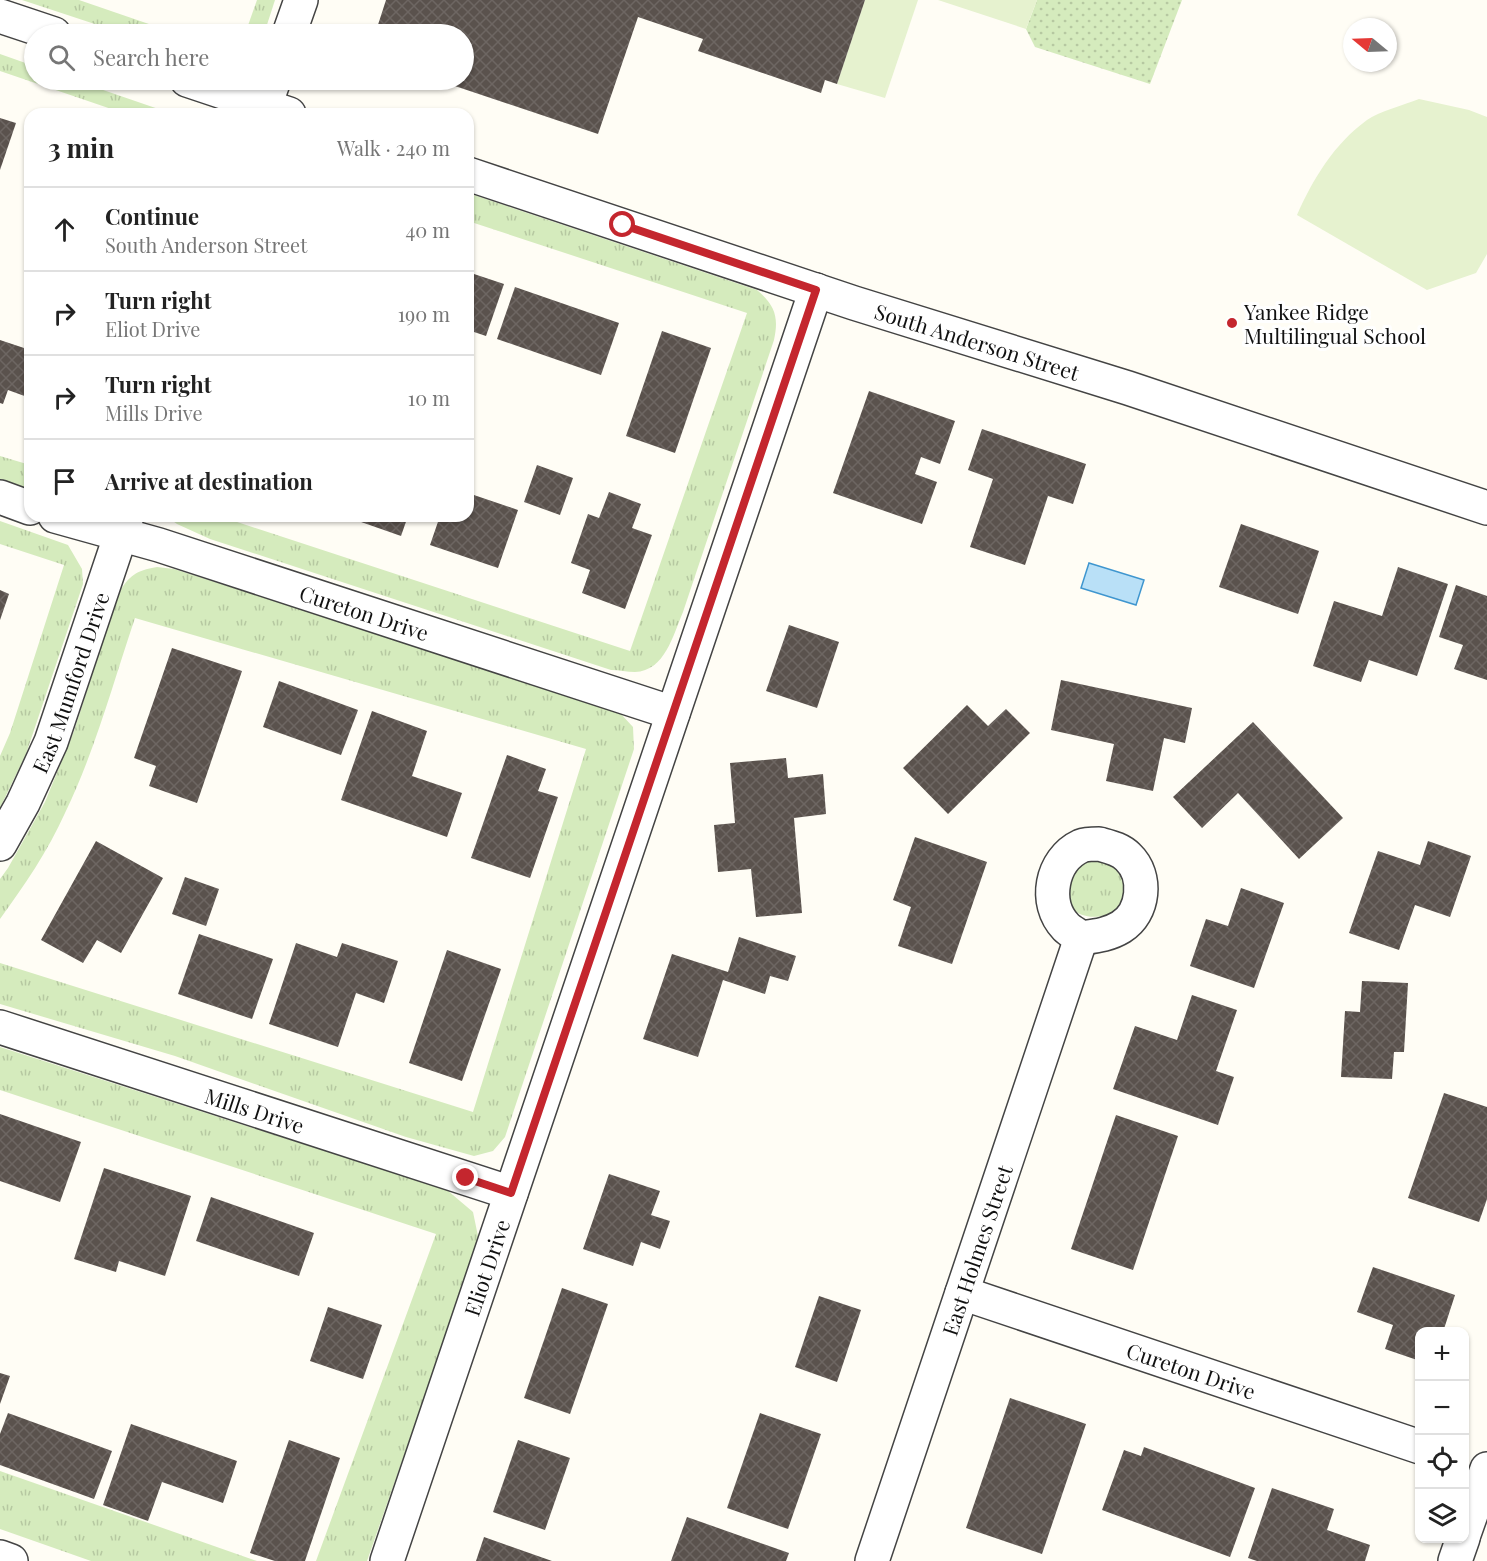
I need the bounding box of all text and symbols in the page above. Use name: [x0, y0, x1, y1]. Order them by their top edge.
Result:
north arrow: [1343, 18, 1397, 72]
search box: [24, 24, 474, 90]
icon: search: [45, 41, 78, 74]
text: Search here: [93, 42, 209, 72]
text: 3 min: [48, 130, 114, 165]
text: Walk · 240 m: [337, 134, 450, 161]
text: Continue: [105, 201, 199, 231]
route start: [609, 211, 635, 237]
icon: ahead: [48, 213, 81, 246]
text: 40 m: [405, 216, 450, 243]
text: South Anderson Street: [105, 231, 307, 258]
text: Turn right: [105, 285, 211, 315]
street label: South Anderson Street: [872, 296, 1083, 386]
icon: right: [48, 297, 81, 330]
place label: Yankee Ridge Multilingual School: [1243, 297, 1426, 349]
text: 190 m: [398, 300, 450, 327]
text: Eliot Drive: [105, 315, 200, 342]
marker: Yankee Ridge Multilingual School: [1225, 316, 1239, 330]
text: Turn right: [105, 369, 211, 399]
icon: right: [48, 381, 81, 414]
text: 10 m: [408, 384, 450, 411]
text: Mills Drive: [105, 399, 203, 426]
icon: arrive: [48, 465, 81, 498]
text: Arrive at destination: [105, 466, 313, 496]
street label: Cureton Drive: [296, 578, 433, 646]
street label: East Mumford Drive: [25, 588, 115, 777]
street label: Mills Drive: [202, 1081, 308, 1139]
street label: East Holmes Street: [935, 1161, 1018, 1339]
route end: [452, 1164, 478, 1190]
street label: Eliot Drive: [457, 1215, 515, 1319]
map controls: [1415, 1327, 1469, 1543]
button: +: [1415, 1327, 1469, 1381]
street label: Cureton Drive: [1123, 1335, 1260, 1405]
button: −: [1415, 1381, 1469, 1435]
button: locate: [1415, 1435, 1469, 1489]
button: layers: [1415, 1489, 1469, 1543]

